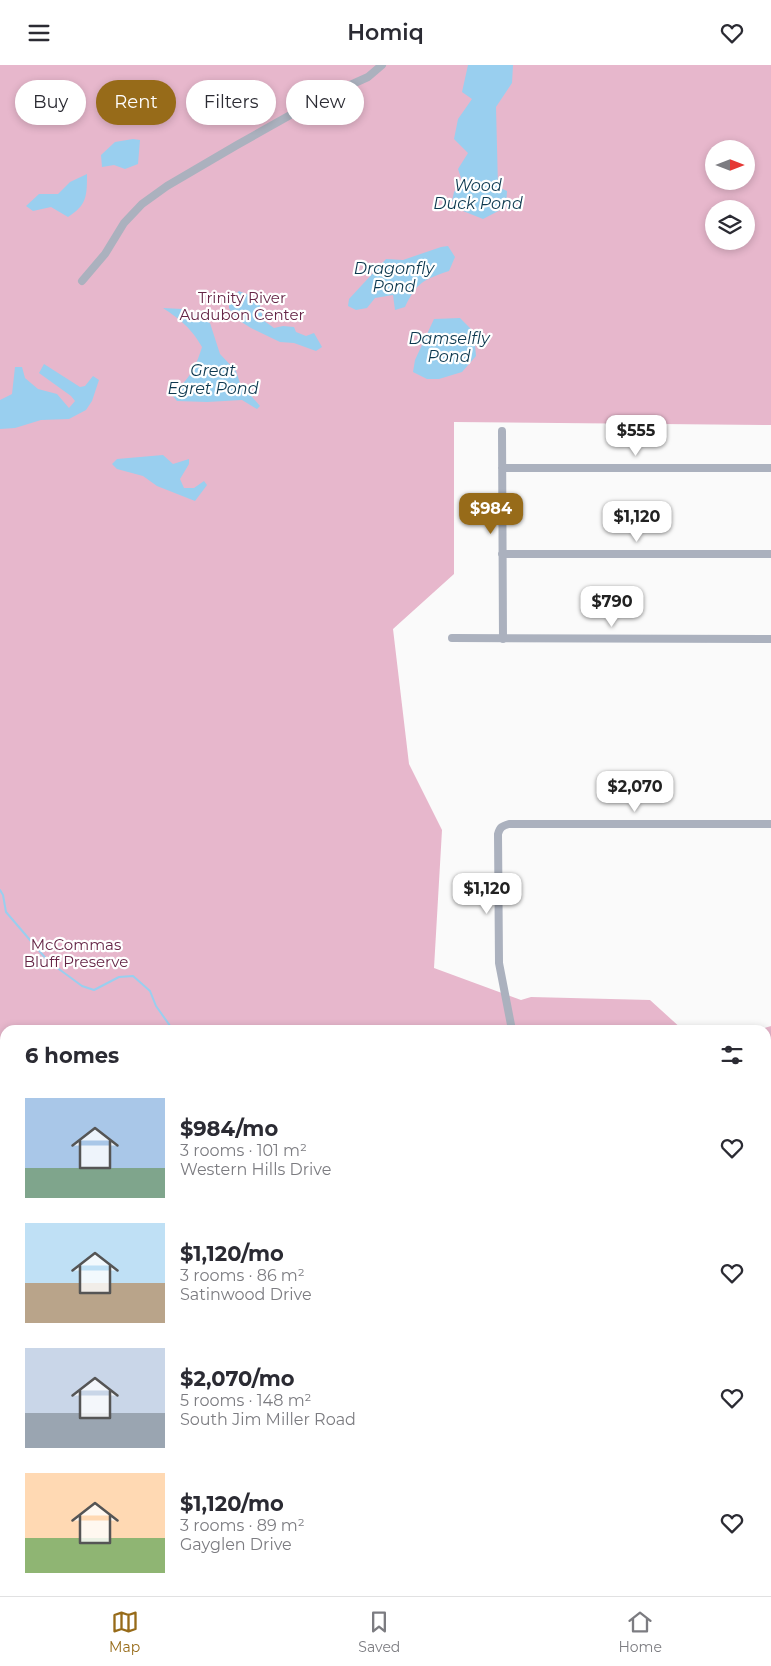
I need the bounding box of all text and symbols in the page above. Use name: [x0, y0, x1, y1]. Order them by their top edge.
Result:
icon: menu: [25, 19, 53, 47]
text: Homiq: [347, 19, 424, 46]
icon: heart: [718, 19, 746, 47]
chip: Buy: [15, 80, 86, 125]
chip: Rent: [96, 80, 176, 125]
chip: Filters: [186, 80, 276, 125]
chip: New: [286, 80, 364, 125]
north arrow: [705, 140, 755, 190]
map controls: [705, 140, 755, 250]
water label: Wood Duck Pond: [433, 176, 523, 213]
button: layers: [705, 200, 755, 250]
water label: Dragonfly Pond: [354, 259, 436, 296]
park label: Trinity River Audubon Center: [180, 288, 304, 324]
water label: Damselfly Pond: [408, 329, 491, 366]
water label: Great Egret Pond: [167, 361, 259, 398]
pin: $555: [606, 415, 666, 457]
text: $555: [617, 421, 655, 440]
pin: $984: [461, 493, 521, 535]
text: $984: [470, 499, 512, 518]
pin: $1,120: [596, 501, 678, 543]
text: $1,120: [614, 507, 660, 526]
pin: $790: [582, 585, 642, 628]
text: $790: [591, 592, 633, 611]
pin: $2,070: [594, 771, 676, 813]
text: $2,070: [607, 777, 663, 796]
pin: $1,120: [446, 873, 528, 915]
text: $1,120: [464, 879, 510, 898]
park label: McCommas Bluff Preserve: [24, 935, 128, 971]
icon: filters: [718, 1041, 746, 1069]
text: 6 homes: [25, 1043, 119, 1068]
text: $984/mo: [180, 1116, 278, 1141]
icon: home: [65, 1118, 125, 1178]
icon: heart: [718, 1134, 746, 1162]
text: 3 rooms · 101 m²: [180, 1141, 307, 1160]
text: Western Hills Drive: [180, 1160, 331, 1179]
text: $1,120/mo: [180, 1241, 284, 1266]
icon: home: [65, 1243, 125, 1303]
icon: heart: [718, 1259, 746, 1287]
text: 3 rooms · 86 m²: [180, 1266, 305, 1285]
text: Satinwood Drive: [180, 1285, 312, 1304]
text: $2,070/mo: [180, 1366, 295, 1391]
icon: home: [65, 1368, 125, 1428]
icon: heart: [718, 1384, 746, 1412]
text: 5 rooms · 148 m²: [180, 1391, 312, 1410]
text: South Jim Miller Road: [180, 1410, 356, 1429]
text: $1,120/mo: [180, 1491, 284, 1516]
icon: home: [65, 1493, 125, 1553]
icon: heart: [718, 1509, 746, 1537]
text: 3 rooms · 89 m²: [180, 1516, 305, 1535]
text: Gayglen Drive: [180, 1535, 292, 1554]
tab: Map: [109, 1608, 140, 1656]
tab: Saved: [358, 1608, 400, 1656]
tab: Home: [618, 1608, 662, 1656]

